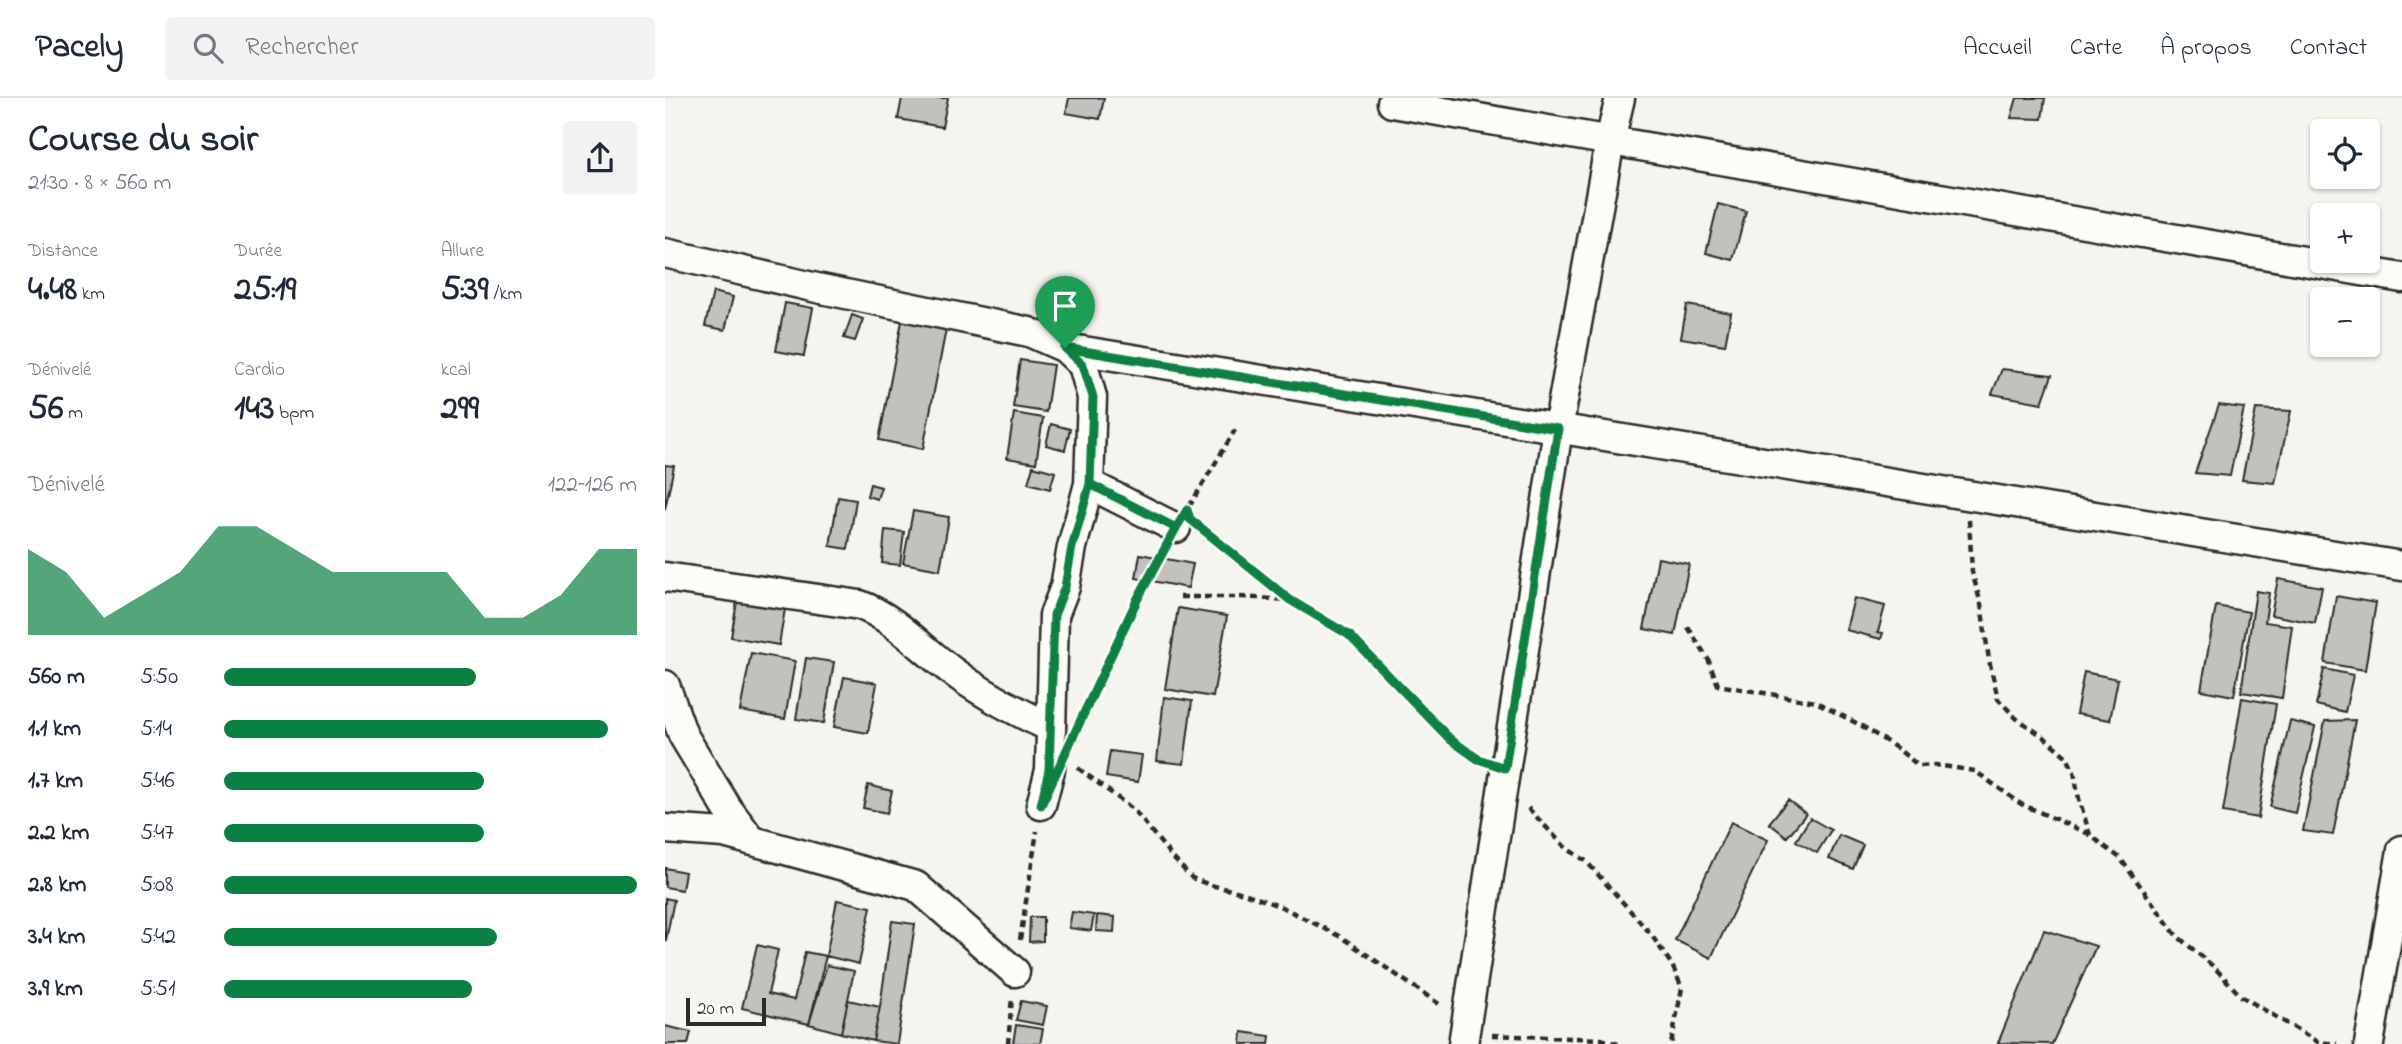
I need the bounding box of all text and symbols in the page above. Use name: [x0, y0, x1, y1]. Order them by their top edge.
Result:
search box: [165, 17, 655, 80]
text: Pacely: [35, 24, 123, 72]
icon: search: [189, 29, 227, 67]
text: Rechercher: [245, 29, 359, 67]
text: Accueil: [1963, 31, 2032, 66]
text: Carte: [2070, 31, 2122, 66]
text: À propos: [2160, 31, 2252, 66]
text: Contact: [2290, 31, 2367, 66]
text: Course du soir: [28, 113, 258, 169]
map controls: [2310, 119, 2380, 357]
button: locate: [2310, 119, 2380, 189]
button: share: [563, 121, 637, 195]
text: 21:30 · 8 × 560 m: [28, 167, 171, 200]
button: +: [2310, 203, 2380, 273]
text: Distance: [28, 238, 98, 265]
text: Durée: [234, 238, 282, 265]
text: Allure: [441, 238, 484, 265]
text: 4.48: [28, 265, 77, 316]
text: 25:19: [234, 265, 296, 316]
text: 5:39: [441, 265, 489, 316]
pin: [1035, 276, 1095, 348]
text: km: [77, 281, 105, 308]
text: /km: [489, 281, 522, 308]
icon: arrive: [1046, 287, 1084, 325]
button: −: [2310, 287, 2380, 357]
text: Dénivelé: [28, 357, 91, 384]
text: Cardio: [234, 357, 285, 384]
text: kcal: [441, 357, 471, 384]
text: 56: [28, 384, 63, 435]
text: 143: [234, 384, 274, 435]
text: 299: [441, 384, 479, 435]
text: m: [63, 400, 83, 427]
text: bpm: [274, 400, 314, 427]
text: Dénivelé: [28, 469, 105, 502]
text: 122–126 m: [548, 469, 637, 502]
text: 560 m: [28, 661, 85, 694]
text: 5:50: [140, 661, 178, 694]
text: 1.1 km: [28, 713, 81, 746]
text: 5:14: [140, 713, 172, 746]
text: 1.7 km: [28, 765, 83, 798]
text: 5:46: [140, 765, 175, 798]
text: 2.2 km: [28, 817, 89, 850]
text: 5:47: [140, 817, 174, 850]
text: 2.8 km: [28, 869, 86, 902]
text: 5:08: [140, 869, 174, 902]
text: 3.4 km: [28, 921, 85, 954]
text: 5:42: [140, 921, 176, 954]
text: 3.9 km: [28, 973, 83, 1006]
text: 5:51: [140, 973, 176, 1006]
scale bar: [686, 995, 767, 1027]
text: 20 m: [697, 996, 734, 1023]

